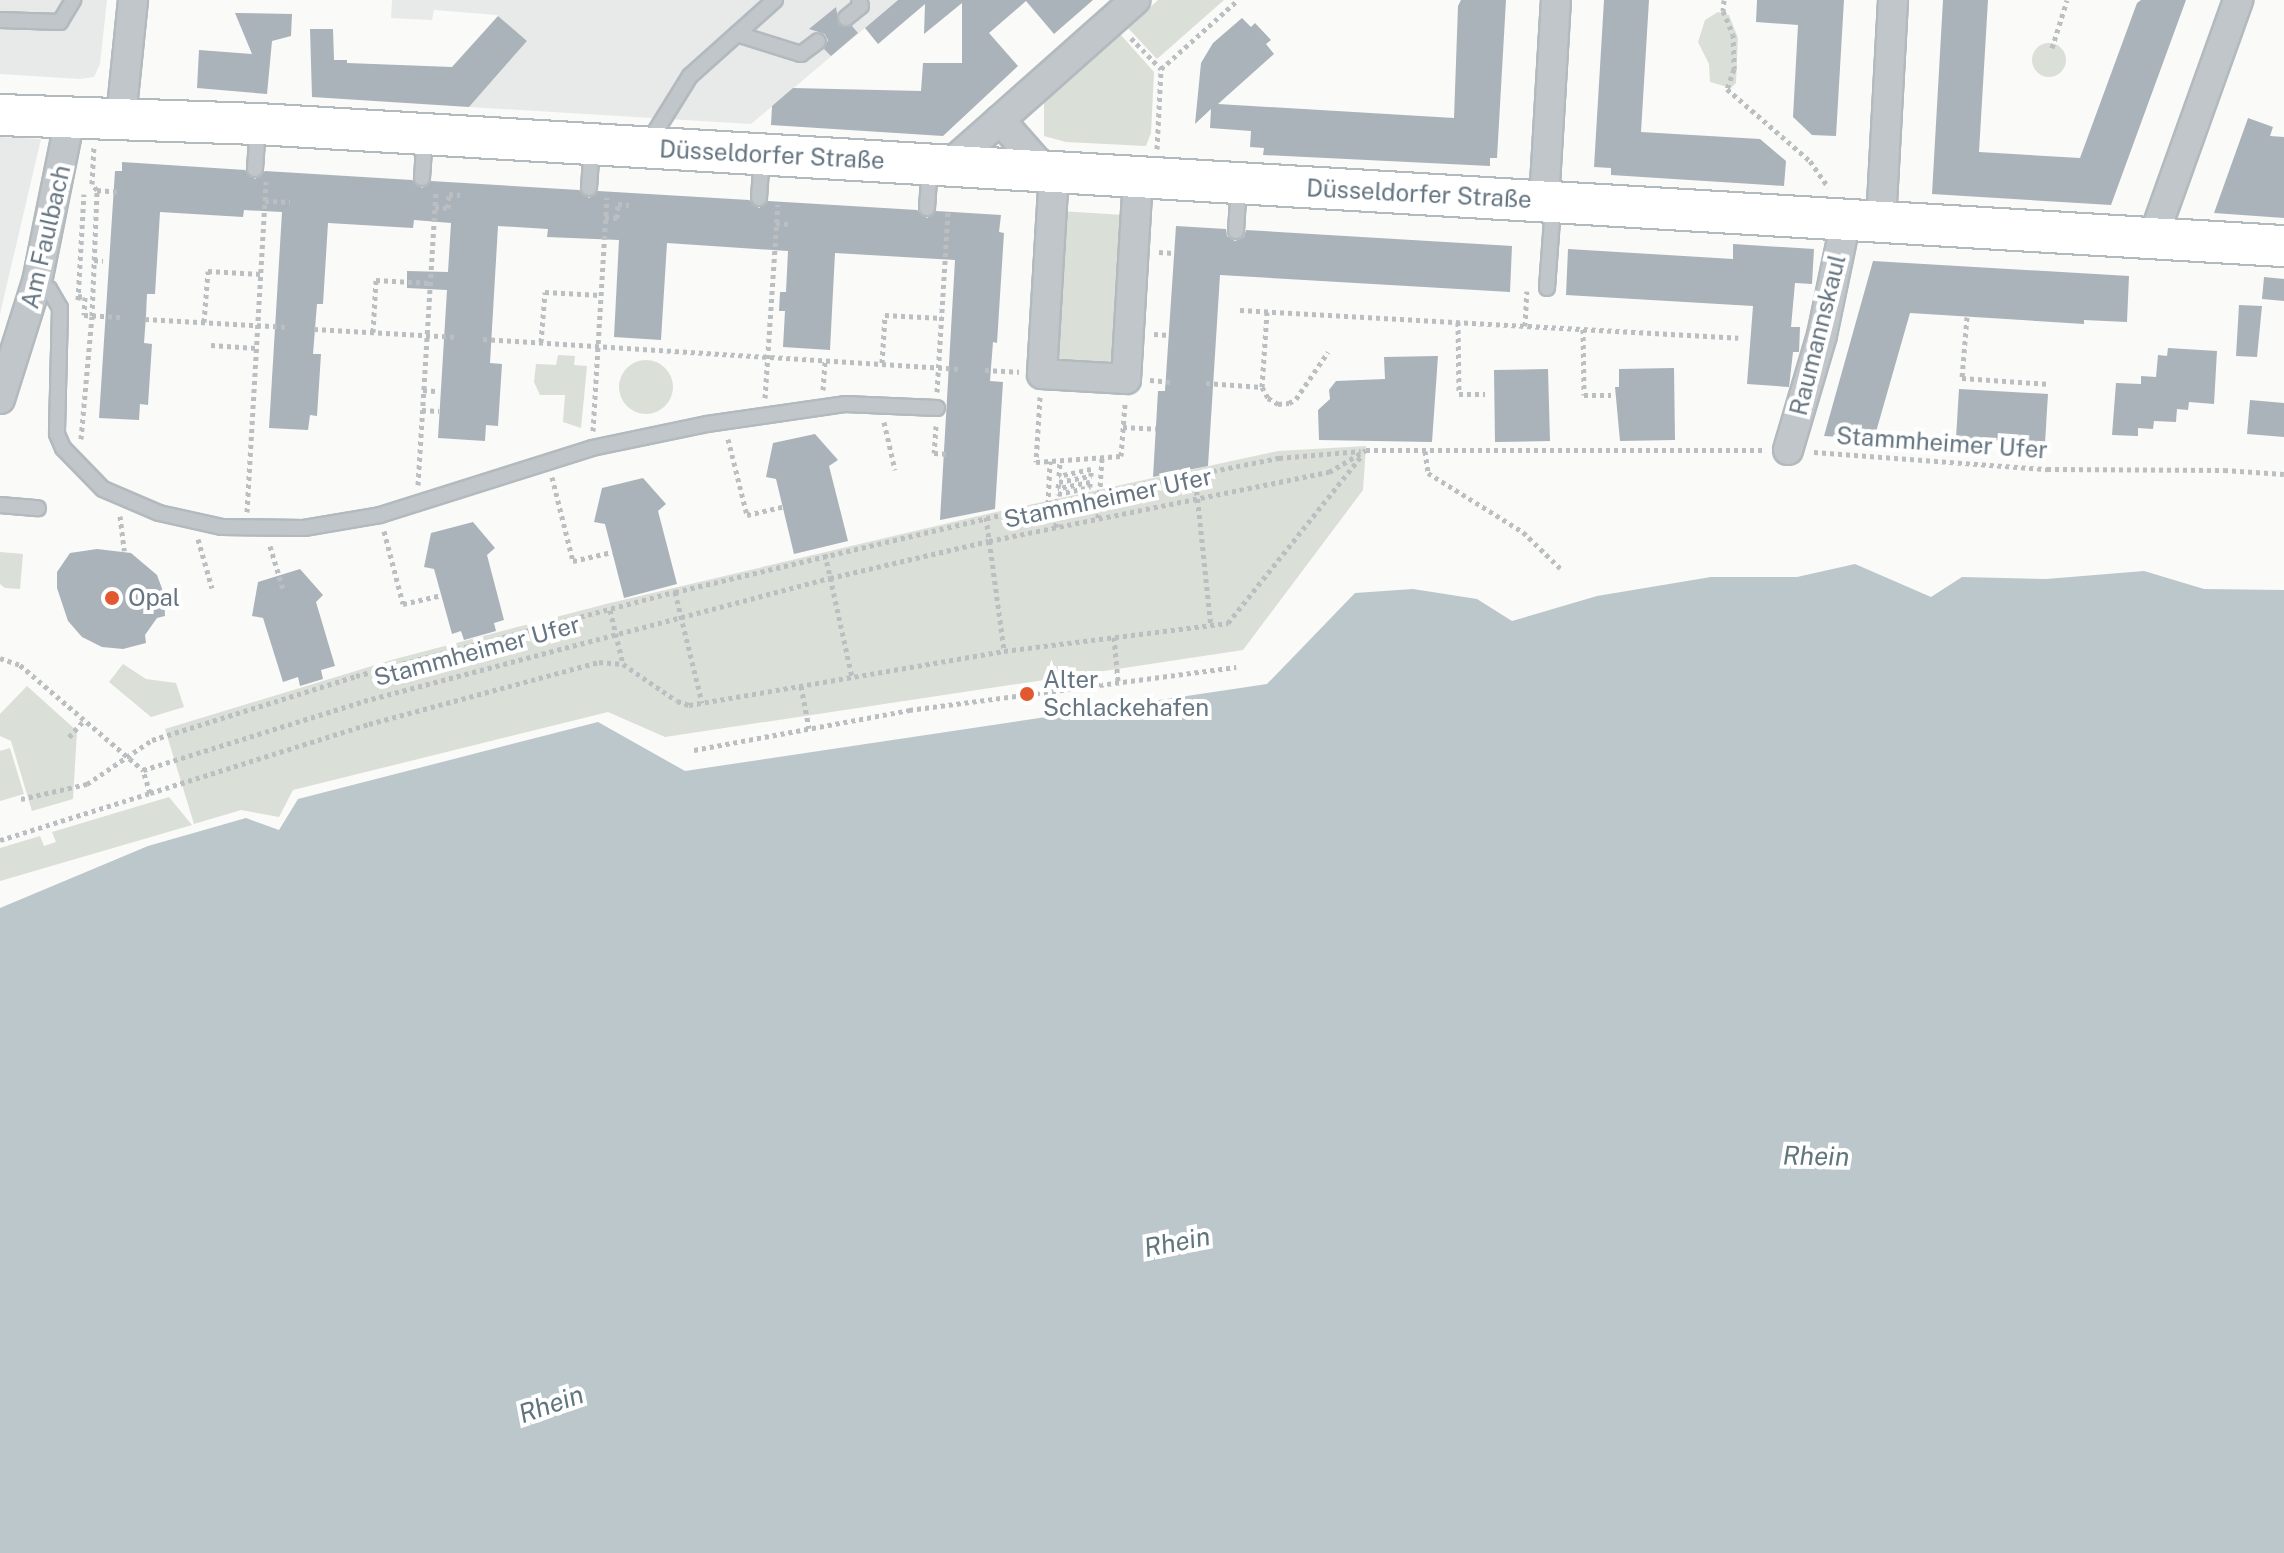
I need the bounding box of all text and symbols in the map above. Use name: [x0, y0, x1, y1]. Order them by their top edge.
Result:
street label: Düsseldorfer Straße: [659, 135, 885, 175]
street label: Am Faulbach: [16, 162, 76, 312]
street label: Düsseldorfer Straße: [1306, 174, 1532, 214]
street label: Raumannskaul: [1784, 252, 1852, 418]
street label: Stammheimer Ufer: [1835, 421, 2049, 465]
street label: Stammheimer Ufer: [1001, 462, 1215, 534]
place label: Opal: [128, 584, 180, 612]
marker: Opal: [103, 589, 121, 607]
street label: Stammheimer Ufer: [371, 610, 583, 692]
place label: Alter Schlackehafen: [1043, 666, 1209, 722]
marker: Alter Schlackehafen: [1018, 685, 1036, 703]
water label: Rhein: [1782, 1140, 1850, 1172]
water label: Rhein: [1141, 1220, 1213, 1264]
water label: Rhein: [514, 1378, 588, 1430]

